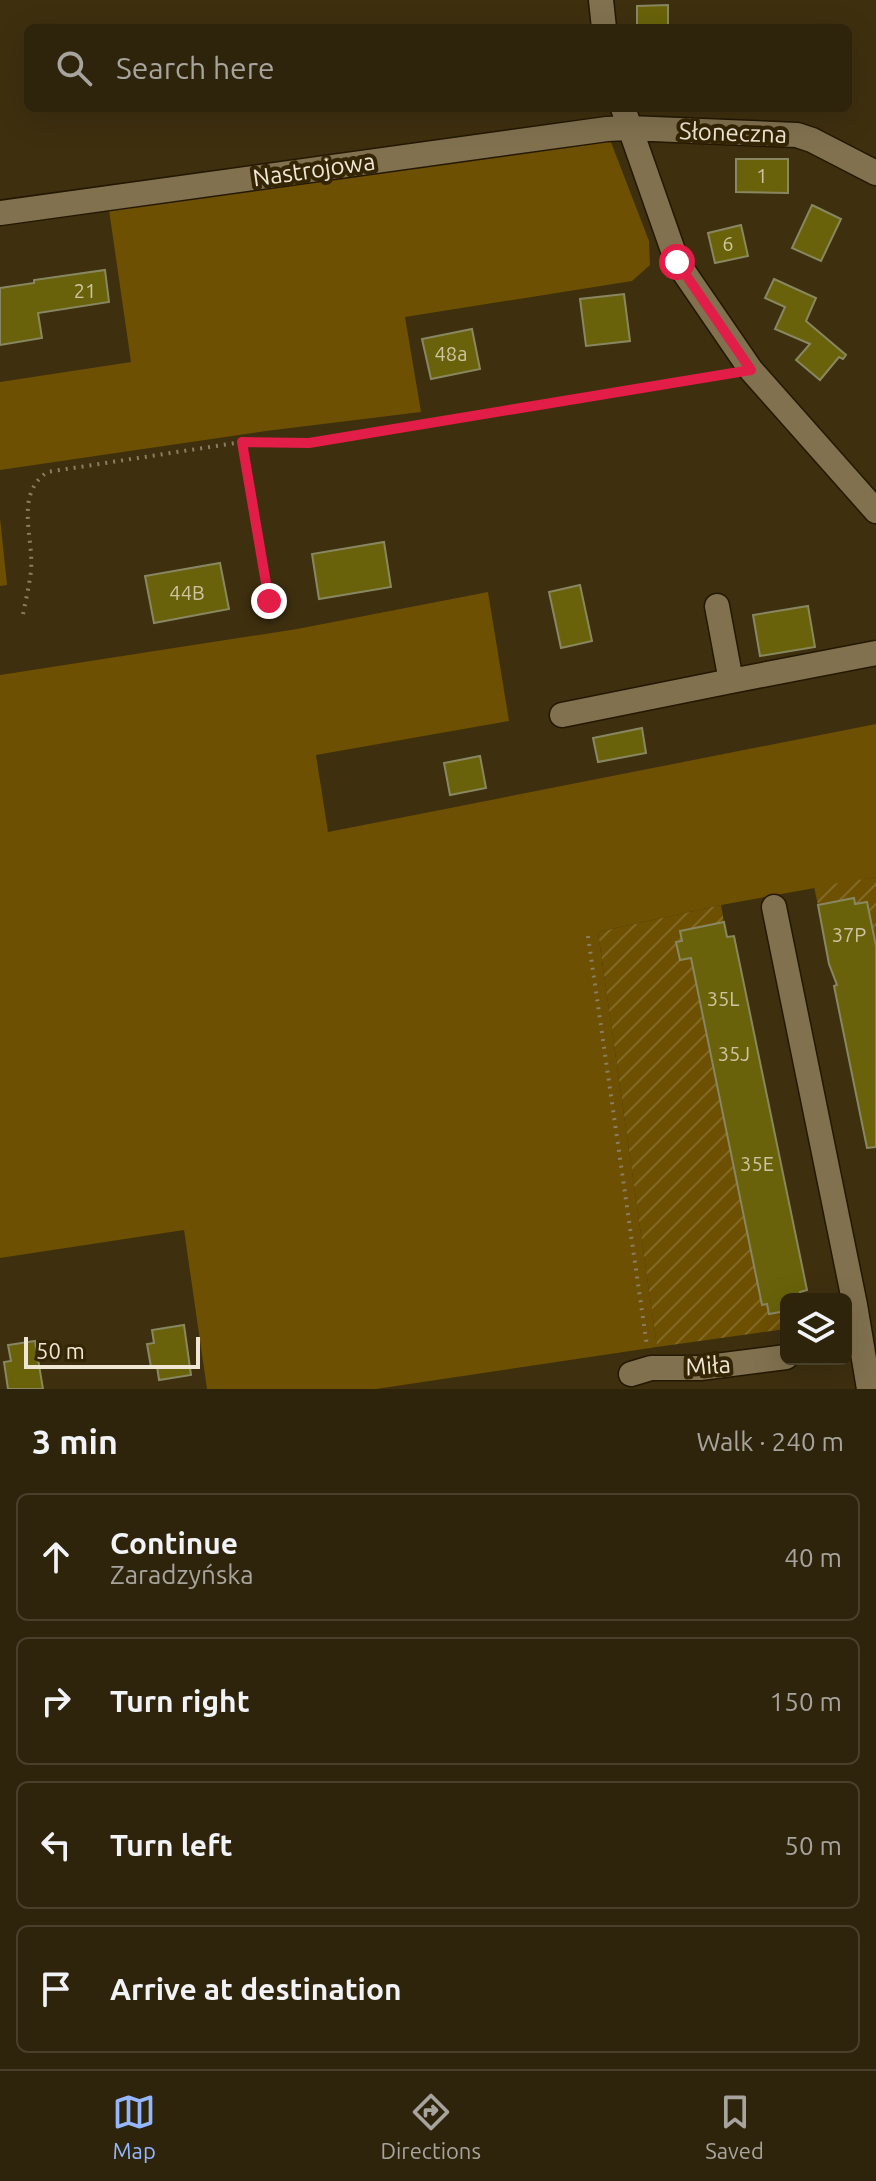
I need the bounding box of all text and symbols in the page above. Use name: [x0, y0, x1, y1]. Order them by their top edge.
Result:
search box: [24, 24, 852, 112]
icon: search: [52, 46, 96, 90]
text: Search here: [116, 51, 275, 85]
street label: Słoneczna: [678, 117, 788, 148]
street label: Nastrojowa: [251, 148, 377, 191]
house number: 1: [756, 164, 768, 187]
house number: 6: [722, 232, 734, 255]
route start: [659, 244, 695, 280]
house number: 21: [74, 279, 96, 302]
house number: 48a: [435, 342, 467, 365]
house number: 44B: [169, 581, 205, 604]
route end: [251, 583, 287, 619]
house number: 37P: [832, 923, 866, 946]
house number: 35L: [707, 987, 739, 1010]
house number: 35J: [718, 1042, 750, 1065]
house number: 35E: [740, 1152, 774, 1175]
map controls: [780, 1293, 852, 1365]
button: layers: [780, 1293, 852, 1365]
scale bar: [24, 1333, 200, 1369]
text: 50 m: [36, 1338, 85, 1363]
street label: Miła: [684, 1350, 732, 1381]
text: 3 min: [32, 1422, 118, 1460]
text: Walk · 240 m: [696, 1427, 844, 1456]
text: Continue: [110, 1526, 238, 1560]
icon: ahead: [34, 1535, 78, 1579]
text: 40 m: [784, 1543, 842, 1572]
text: Zaradzyńska: [110, 1560, 254, 1589]
icon: right: [34, 1679, 78, 1723]
text: Turn right: [110, 1684, 250, 1718]
text: 150 m: [770, 1687, 842, 1716]
icon: left: [34, 1823, 78, 1867]
text: Turn left: [110, 1828, 232, 1862]
text: 50 m: [784, 1831, 842, 1860]
icon: arrive: [34, 1967, 78, 2011]
text: Arrive at destination: [110, 1972, 402, 2006]
tab: Map: [112, 2090, 156, 2163]
tab: Directions: [380, 2090, 481, 2163]
tab: Saved: [705, 2090, 764, 2163]

